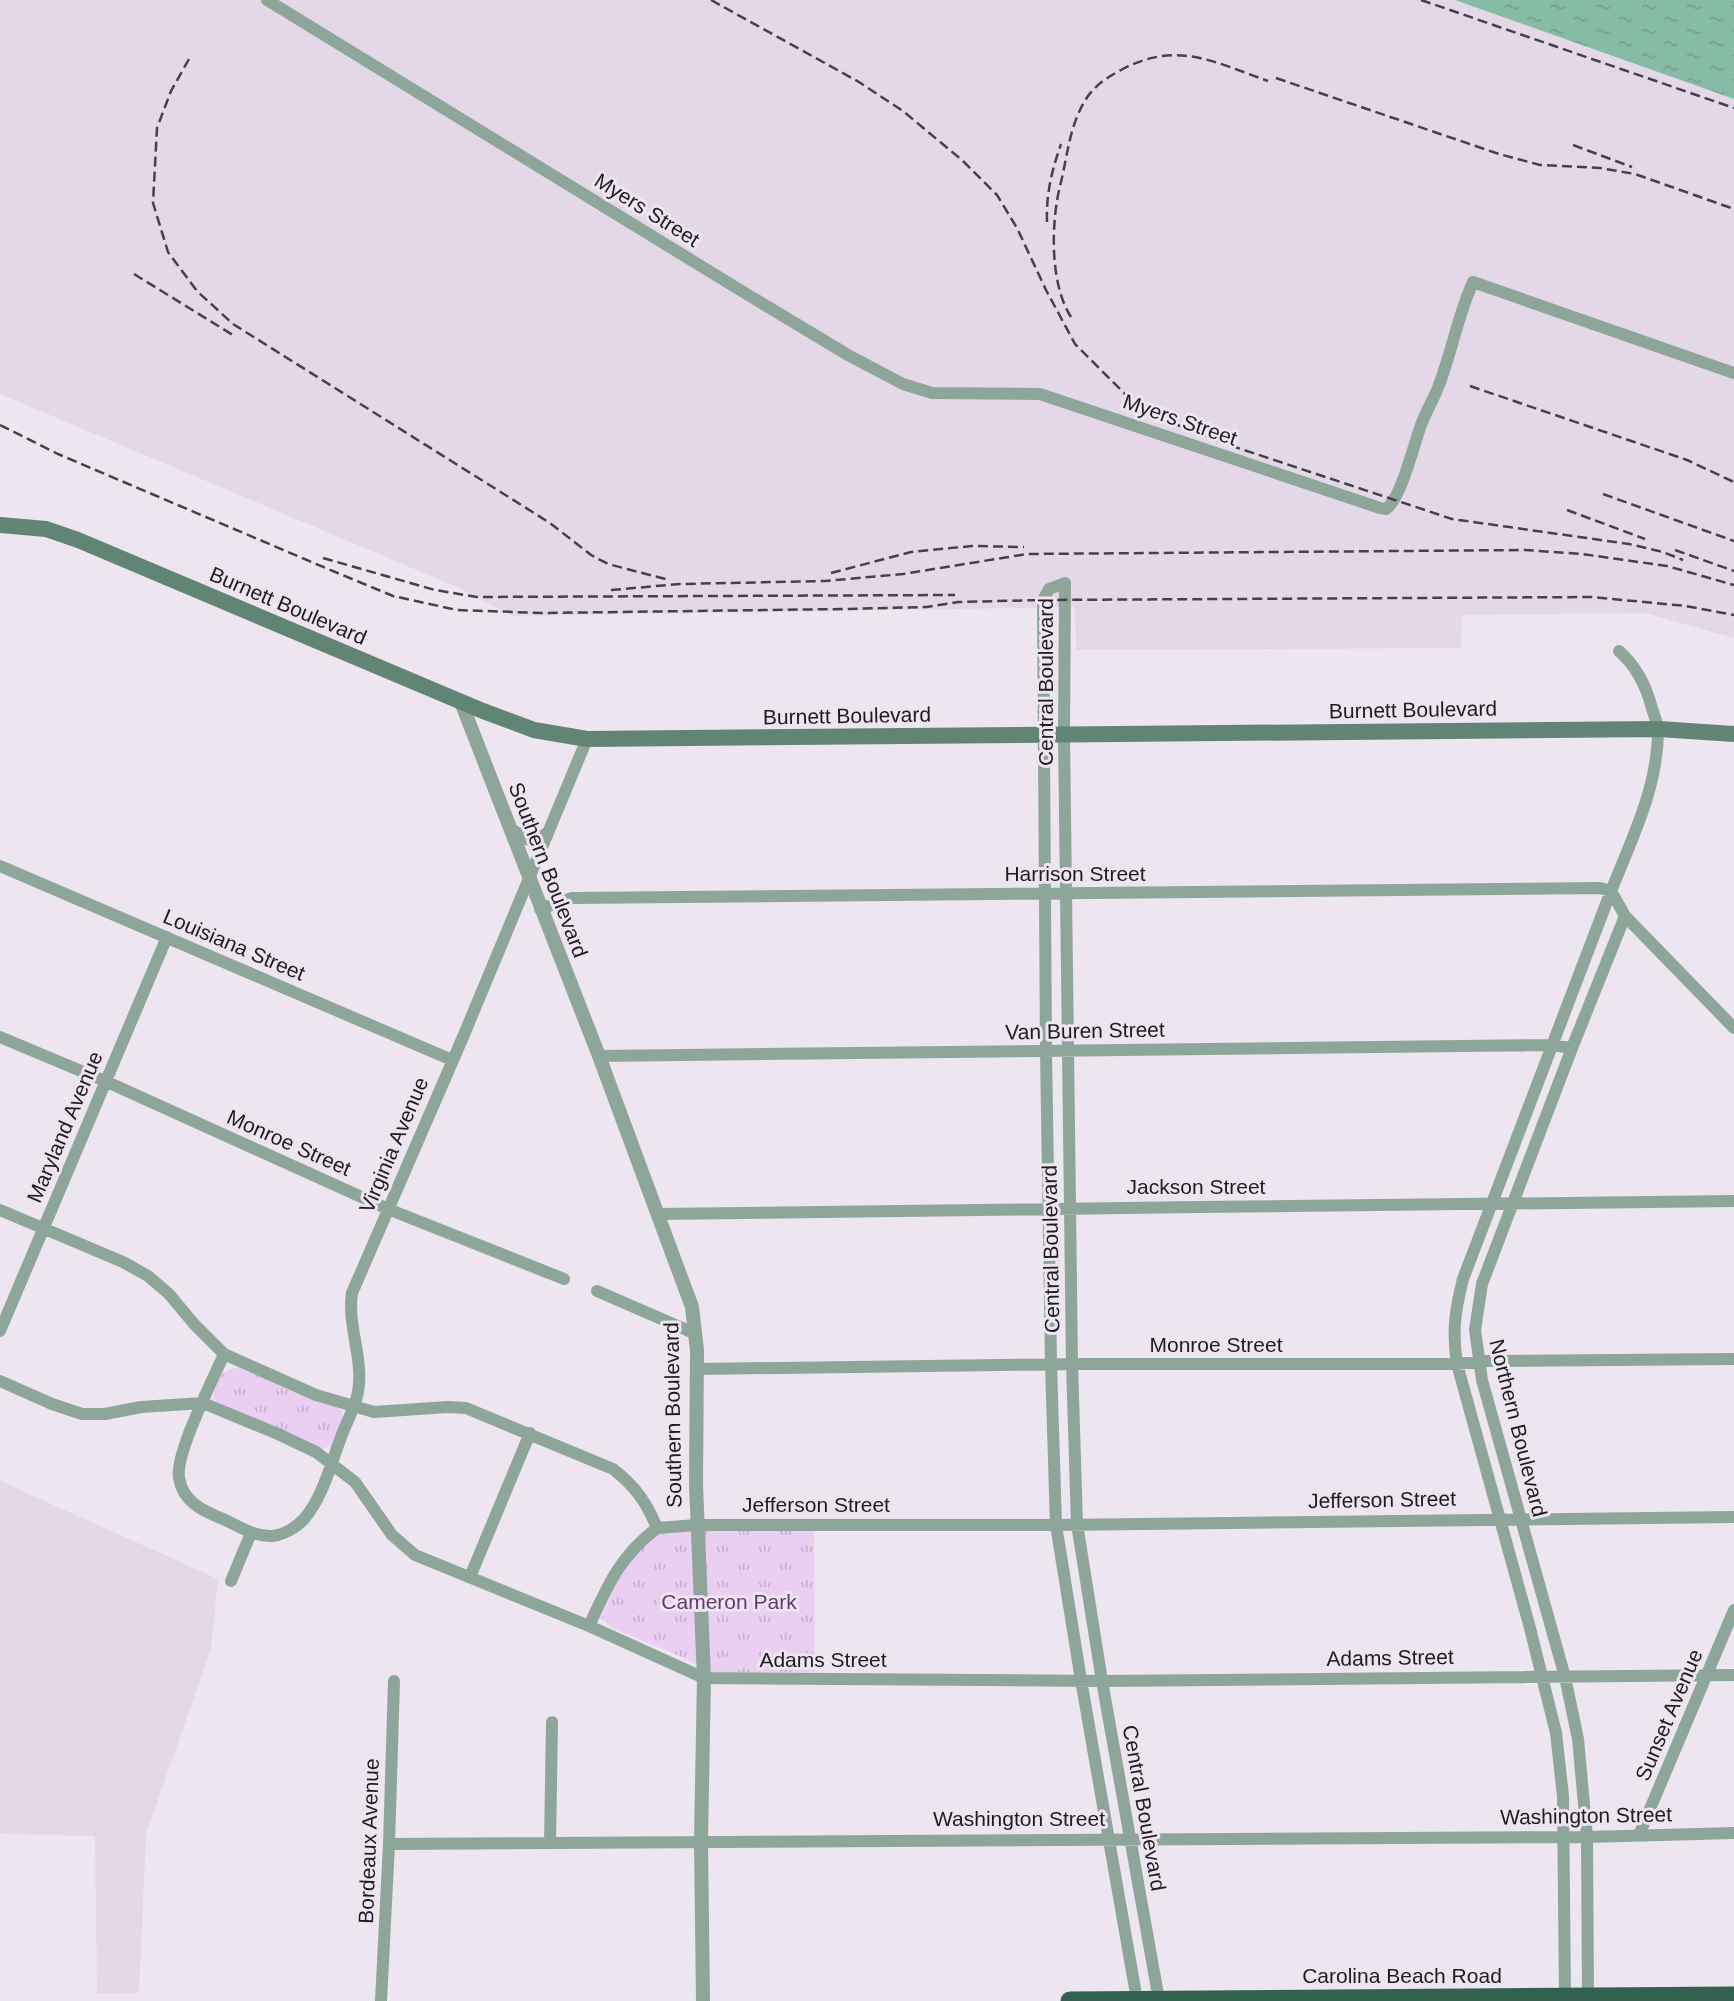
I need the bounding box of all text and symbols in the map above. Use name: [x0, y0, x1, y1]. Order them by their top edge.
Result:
street label: Myers Street: [591, 168, 704, 251]
street label: Myers Street: [1120, 389, 1240, 450]
street label: Burnett Boulevard: [206, 562, 370, 649]
street label: Central Boulevard: [1034, 598, 1057, 766]
street label: Burnett Boulevard: [1329, 697, 1497, 722]
street label: Burnett Boulevard: [763, 703, 931, 728]
street label: Southern Boulevard: [504, 779, 592, 961]
street label: Harrison Street: [1004, 862, 1146, 885]
street label: Louisiana Street: [160, 904, 309, 985]
street label: Van Buren Street: [1005, 1018, 1165, 1043]
street label: Maryland Avenue: [22, 1048, 107, 1206]
street label: Virginia Avenue: [355, 1073, 432, 1216]
street label: Monroe Street: [224, 1105, 355, 1180]
street label: Central Boulevard: [1038, 1165, 1063, 1333]
street label: Jackson Street: [1127, 1175, 1266, 1198]
street label: Southern Boulevard: [659, 1322, 686, 1508]
street label: Monroe Street: [1149, 1333, 1283, 1356]
street label: Northern Boulevard: [1485, 1337, 1552, 1519]
street label: Jefferson Street: [1308, 1487, 1456, 1512]
street label: Jefferson Street: [742, 1493, 890, 1516]
park label: Cameron Park: [661, 1590, 797, 1613]
street label: Adams Street: [1326, 1645, 1454, 1670]
street label: Sunset Avenue: [1630, 1645, 1707, 1784]
street label: Adams Street: [759, 1648, 887, 1671]
street label: Central Boulevard: [1119, 1723, 1170, 1893]
street label: Bordeaux Avenue: [354, 1758, 383, 1924]
street label: Washington Street: [1500, 1802, 1672, 1828]
street label: Washington Street: [933, 1807, 1105, 1830]
street label: Carolina Beach Road: [1302, 1964, 1502, 1987]

